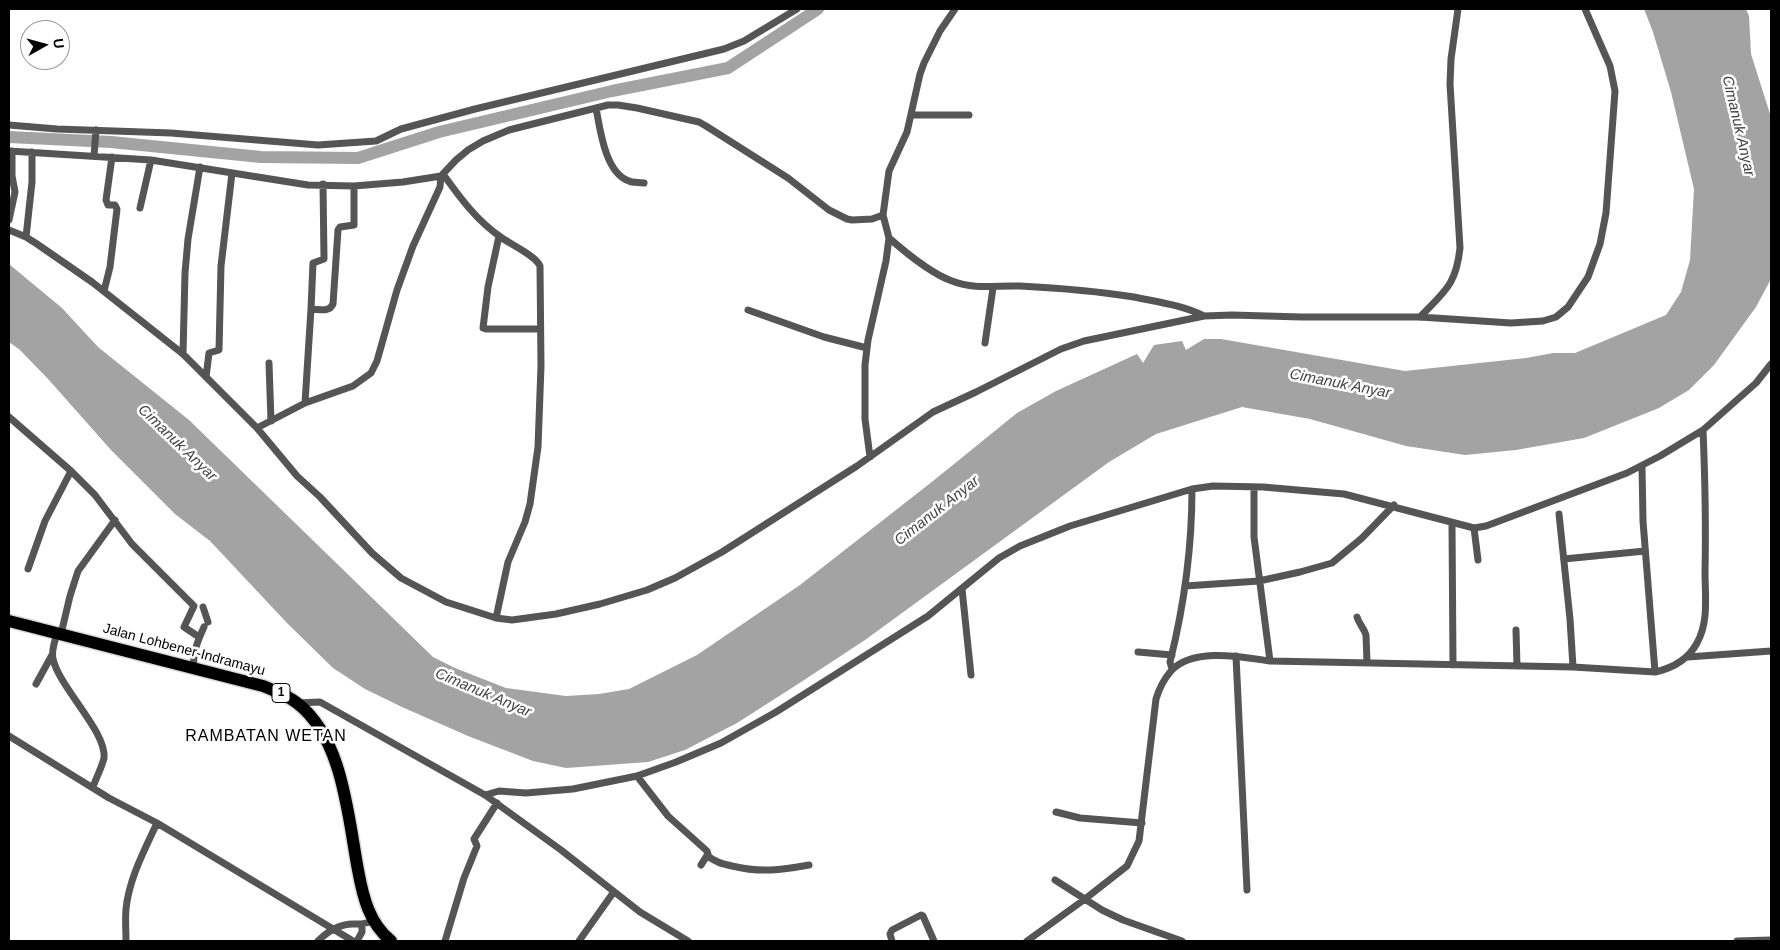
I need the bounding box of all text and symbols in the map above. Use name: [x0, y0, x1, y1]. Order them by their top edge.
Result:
north arrow: [20, 20, 70, 70]
text: U: [50, 37, 67, 49]
water label: Cimanuk Anyar: [1718, 74, 1758, 178]
water label: Cimanuk Anyar: [1288, 365, 1392, 403]
water label: Cimanuk Anyar: [134, 401, 220, 485]
water label: Cimanuk Anyar: [891, 472, 983, 550]
street label: Jalan Lohbener-Indramayu: [101, 620, 267, 680]
water label: Cimanuk Anyar: [432, 665, 534, 721]
road number: 1: [272, 684, 290, 702]
district label: RAMBATAN WETAN: [183, 727, 349, 747]

